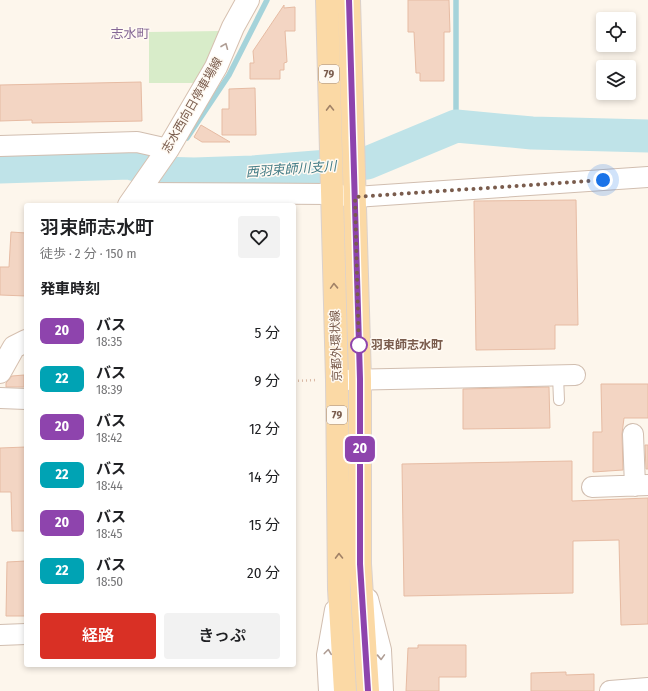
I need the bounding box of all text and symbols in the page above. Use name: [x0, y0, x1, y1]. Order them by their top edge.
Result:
map controls: [596, 12, 636, 100]
button: locate: [596, 12, 636, 52]
district label: 志水町: [110, 26, 150, 41]
one-way arrow: [221, 42, 229, 49]
street label: 志水西向日停車場線: [159, 55, 225, 155]
button: layers: [596, 60, 636, 100]
road number: 79: [319, 65, 339, 83]
one-way arrow: [326, 105, 334, 111]
water label: 西羽束師川支川: [245, 158, 339, 180]
your location: [593, 170, 613, 190]
text: 羽束師志水町: [40, 216, 154, 239]
button: heart: [238, 216, 280, 258]
text: 徒歩 · 2 分 · 150 m: [40, 246, 136, 261]
text: 発車時刻: [40, 280, 100, 298]
one-way arrow: [330, 283, 338, 289]
street label: 京都外環状線: [328, 310, 344, 382]
text: バス: [96, 316, 126, 334]
text: 20: [55, 322, 69, 339]
text: 5 分: [255, 324, 280, 342]
text: 18:35: [96, 334, 122, 349]
marker: 羽束師志水町: [350, 336, 368, 354]
place label: 羽束師志水町: [371, 338, 443, 352]
text: バス: [96, 364, 126, 382]
text: 22: [56, 370, 68, 387]
text: 9 分: [254, 372, 280, 390]
text: 18:39: [96, 382, 122, 397]
road number: 79: [327, 406, 347, 424]
text: バス: [96, 412, 126, 430]
text: 20: [55, 418, 69, 435]
text: 12 分: [249, 420, 280, 438]
text: 18:42: [96, 430, 122, 445]
line badge: 20: [342, 436, 378, 462]
text: 20: [353, 440, 367, 457]
text: バス: [96, 460, 126, 478]
text: 22: [56, 466, 68, 483]
text: 14 分: [248, 468, 280, 486]
text: 18:44: [96, 478, 123, 493]
text: バス: [96, 508, 126, 526]
text: 20: [55, 514, 69, 531]
text: 15 分: [249, 516, 280, 534]
text: 18:45: [96, 526, 122, 541]
one-way arrow: [335, 553, 343, 559]
text: バス: [96, 556, 126, 574]
text: 22: [56, 562, 68, 579]
text: 20 分: [247, 564, 280, 582]
text: 18:50: [96, 574, 123, 589]
button: 経路: [40, 613, 156, 659]
button: きっぷ: [164, 613, 280, 659]
one-way arrow: [324, 649, 333, 655]
one-way arrow: [377, 653, 386, 660]

